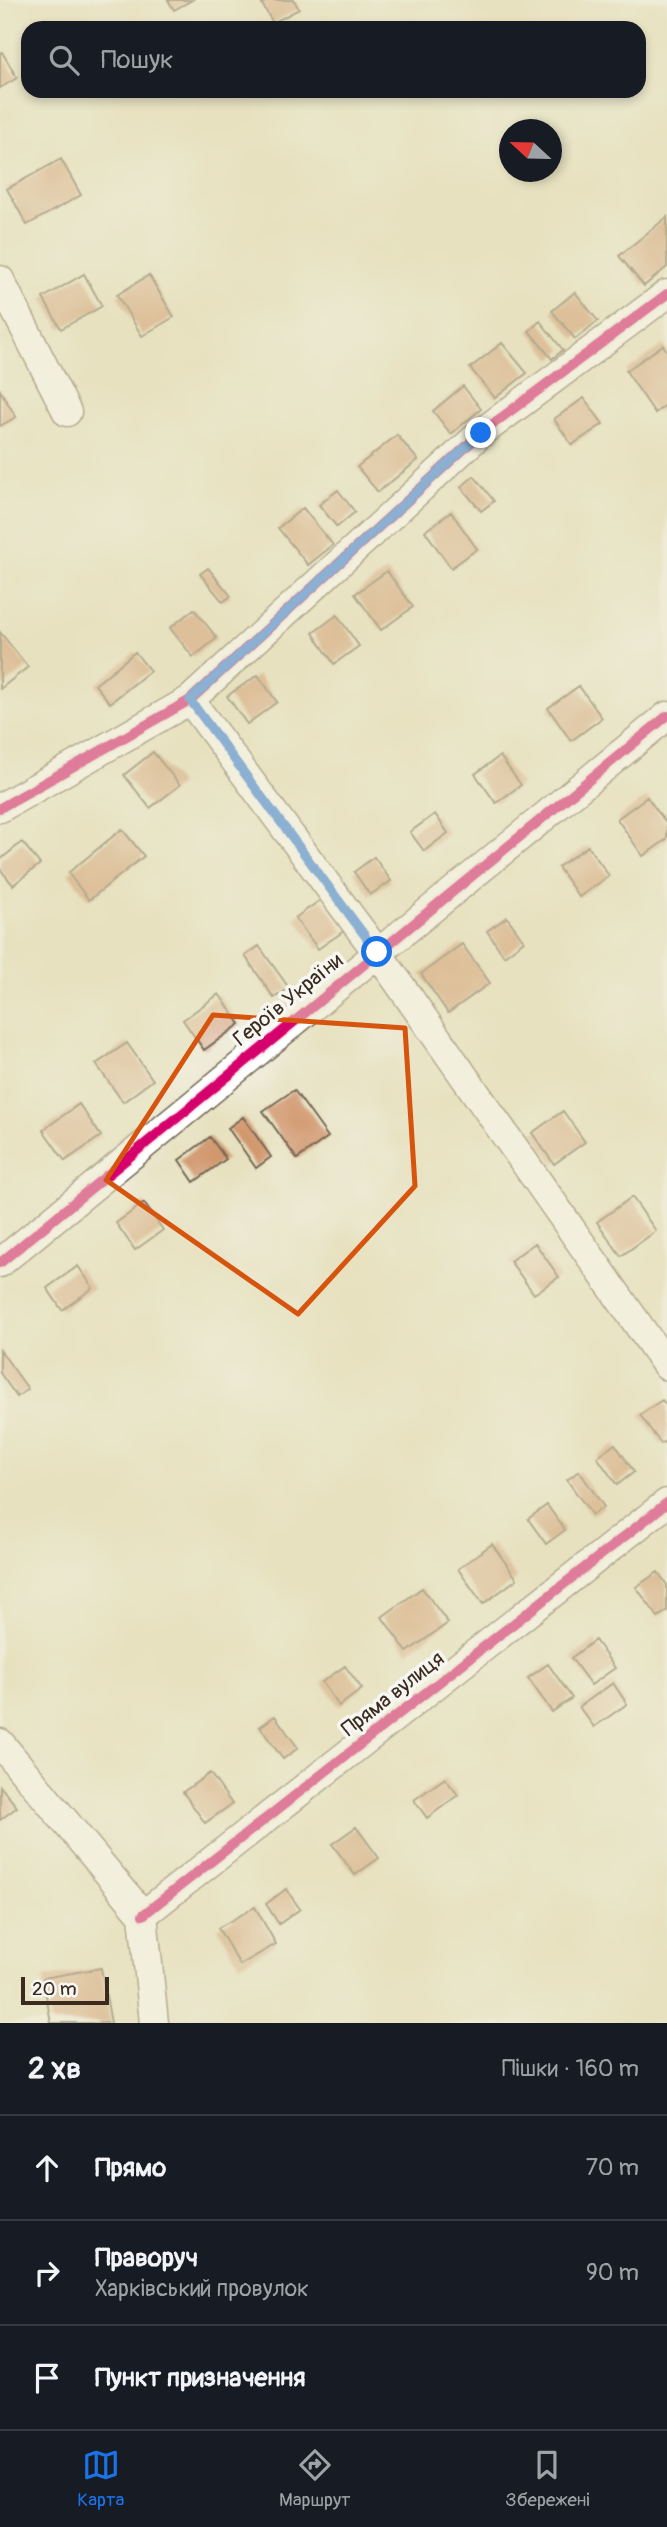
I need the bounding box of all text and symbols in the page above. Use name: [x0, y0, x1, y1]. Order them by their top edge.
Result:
search box: [21, 21, 646, 98]
icon: search: [45, 41, 83, 79]
text: Пошук: [101, 44, 174, 76]
north arrow: [499, 119, 562, 182]
route end: [465, 417, 496, 448]
route start: [361, 936, 392, 967]
street label: Героїв України: [228, 947, 348, 1053]
street label: Пряма вулиця: [336, 1645, 450, 1743]
scale bar: [21, 1974, 108, 2006]
text: 20 m: [32, 1977, 77, 2001]
text: 2 хв: [28, 2050, 81, 2087]
text: Пішки · 160 m: [502, 2054, 639, 2083]
icon: ahead: [28, 2149, 66, 2187]
text: Прямо: [95, 2152, 166, 2184]
text: 70 m: [586, 2153, 639, 2182]
text: Праворуч: [95, 2242, 198, 2274]
icon: right: [28, 2254, 66, 2292]
text: 90 m: [586, 2258, 639, 2287]
text: Харківський провулок: [95, 2274, 309, 2303]
icon: arrive: [28, 2359, 66, 2397]
text: Пункт призначення: [95, 2362, 306, 2394]
tab: Карта: [77, 2446, 124, 2512]
tab: Маршрут: [279, 2446, 351, 2512]
tab: Збережені: [505, 2446, 590, 2512]

